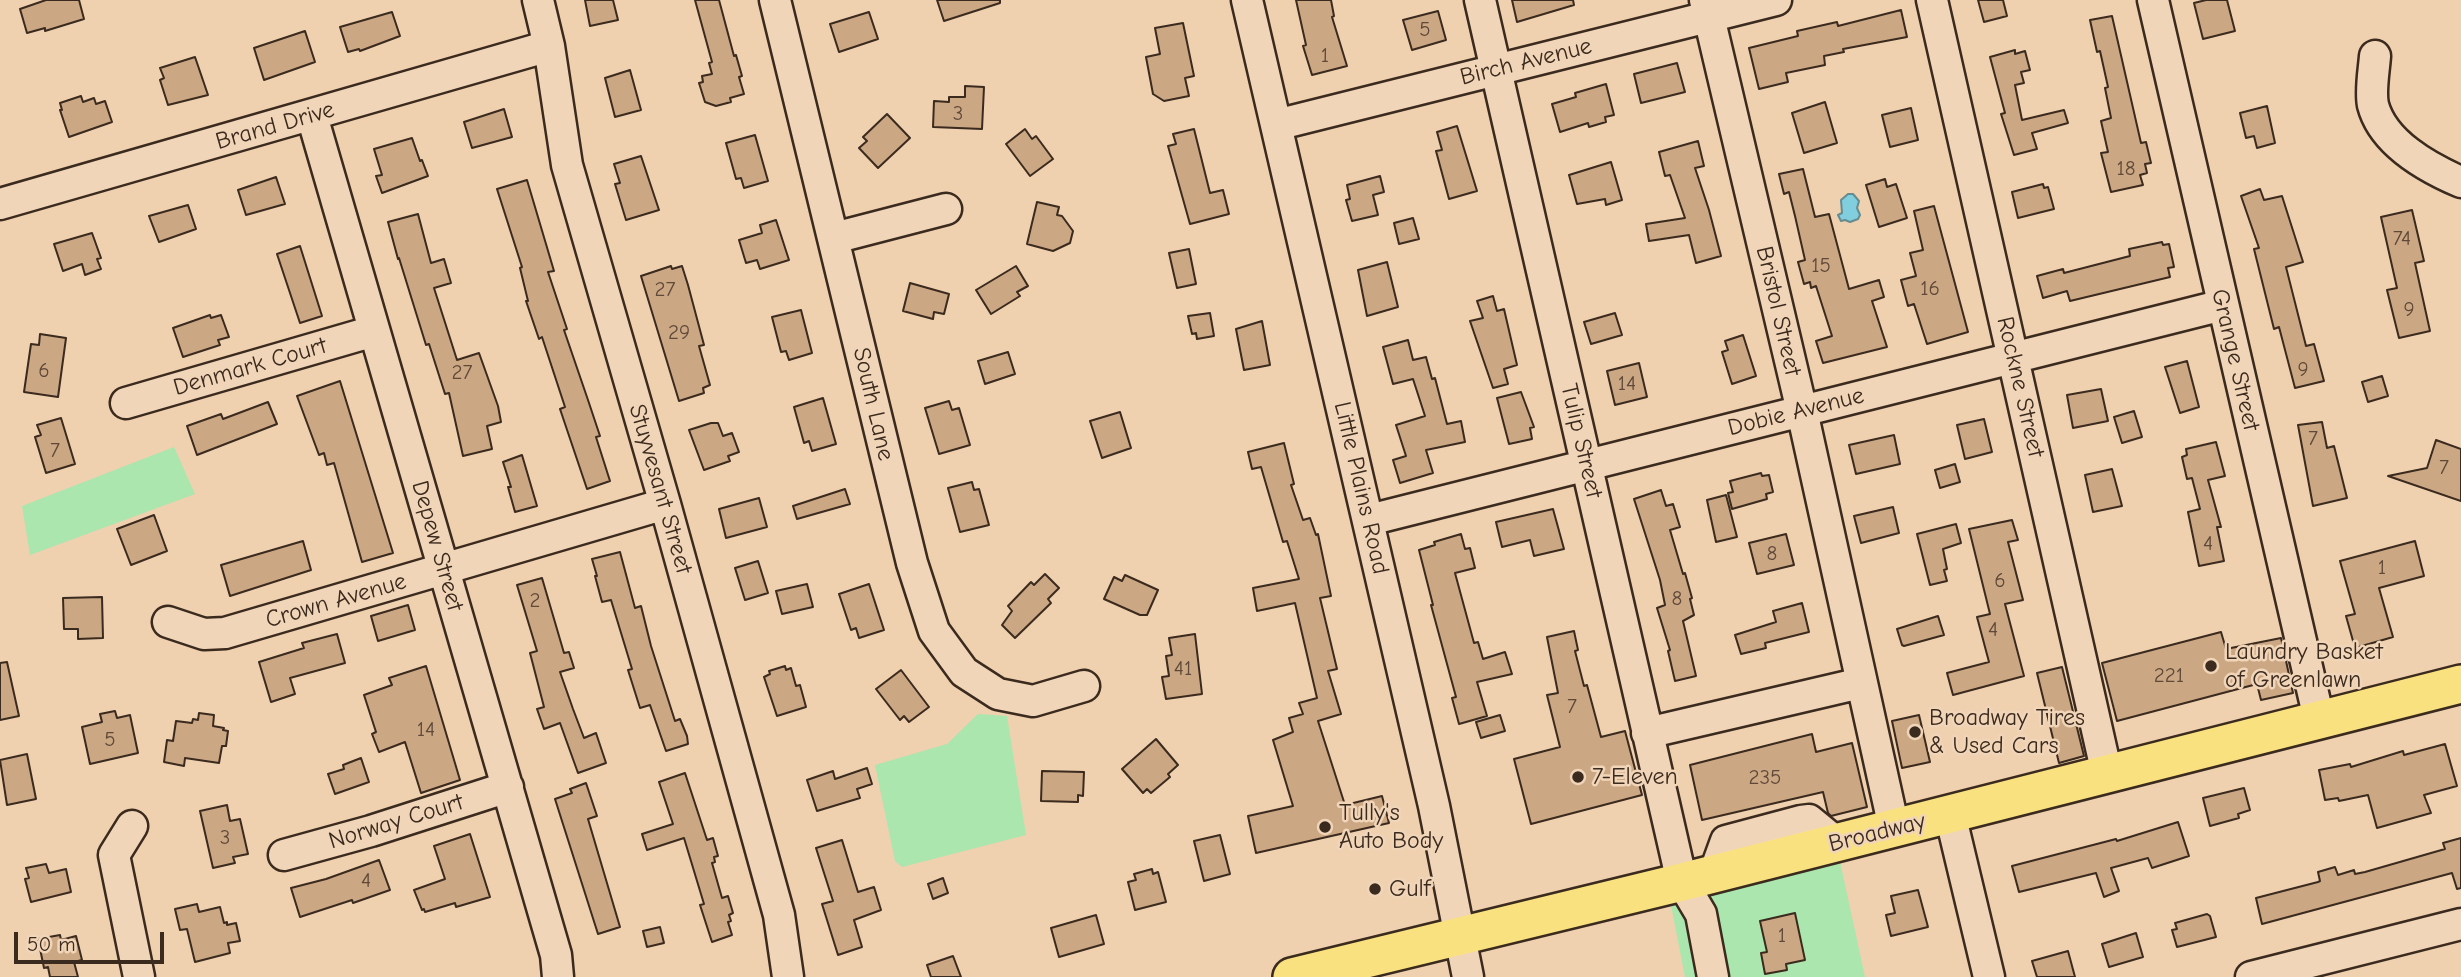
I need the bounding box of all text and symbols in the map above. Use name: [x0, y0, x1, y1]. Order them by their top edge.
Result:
house number: 5: [1419, 17, 1431, 43]
street label: Birch Avenue: [1457, 32, 1595, 92]
house number: 1: [1321, 43, 1329, 69]
street label: Brand Drive: [212, 95, 338, 157]
house number: 3: [953, 101, 963, 127]
house number: 18: [2116, 156, 2136, 182]
house number: 74: [2393, 226, 2411, 252]
street label: Bristol Street: [1749, 243, 1807, 379]
house number: 15: [1811, 253, 1831, 279]
house number: 16: [1920, 276, 1940, 302]
house number: 27: [655, 277, 675, 303]
street label: Grange Street: [2205, 286, 2265, 434]
house number: 9: [2403, 297, 2415, 323]
street label: Rockne Street: [1990, 314, 2050, 460]
house number: 29: [668, 320, 690, 346]
street label: Denmark Court: [170, 331, 330, 403]
street label: South Lane: [846, 345, 900, 463]
house number: 9: [2297, 357, 2309, 383]
house number: 6: [38, 358, 50, 384]
house number: 27: [452, 360, 472, 386]
house number: 14: [1618, 371, 1636, 397]
street label: Tulip Street: [1554, 381, 1608, 501]
street label: Dobie Avenue: [1725, 381, 1867, 443]
street label: Little Plains Road: [1327, 399, 1395, 577]
street label: Stuyvesant Street: [622, 401, 698, 577]
house number: 7: [2308, 426, 2318, 452]
house number: 7: [50, 438, 60, 464]
house number: 7: [2439, 455, 2449, 481]
street label: Depew Street: [405, 477, 469, 615]
house number: 4: [2203, 531, 2213, 557]
house number: 8: [1767, 541, 1777, 567]
house number: 1: [2378, 555, 2386, 581]
street label: Crown Avenue: [262, 567, 410, 635]
house number: 6: [1994, 568, 2006, 594]
house number: 8: [1672, 586, 1682, 612]
house number: 2: [530, 588, 540, 614]
house number: 4: [1988, 617, 1998, 643]
place label: Laundry Basket of Greenlawn: [2225, 638, 2383, 694]
house number: 41: [1174, 656, 1192, 682]
marker: Laundry Basket of Greenlawn: [2203, 658, 2219, 674]
house number: 221: [2154, 663, 2184, 689]
house number: 7: [1567, 694, 1577, 720]
place label: Broadway Tires & Used Cars: [1929, 704, 2085, 760]
house number: 14: [417, 717, 435, 743]
marker: Broadway Tires & Used Cars: [1907, 724, 1923, 740]
house number: 5: [104, 727, 116, 753]
place label: 7-Eleven: [1592, 763, 1678, 791]
house number: 235: [1749, 765, 1781, 791]
marker: 7-Eleven: [1570, 769, 1586, 785]
street label: Norway Court: [325, 788, 467, 856]
place label: Tully's Auto Body: [1339, 799, 1443, 855]
street label: Broadway: [1826, 807, 1928, 859]
marker: Tully's Auto Body: [1317, 819, 1333, 835]
house number: 3: [220, 825, 230, 851]
house number: 4: [361, 868, 371, 894]
place label: Gulf: [1389, 875, 1430, 903]
marker: Gulf: [1367, 881, 1383, 897]
scale bar: [18, 918, 168, 962]
house number: 1: [1778, 923, 1786, 949]
text: 50 m: [27, 932, 76, 956]

